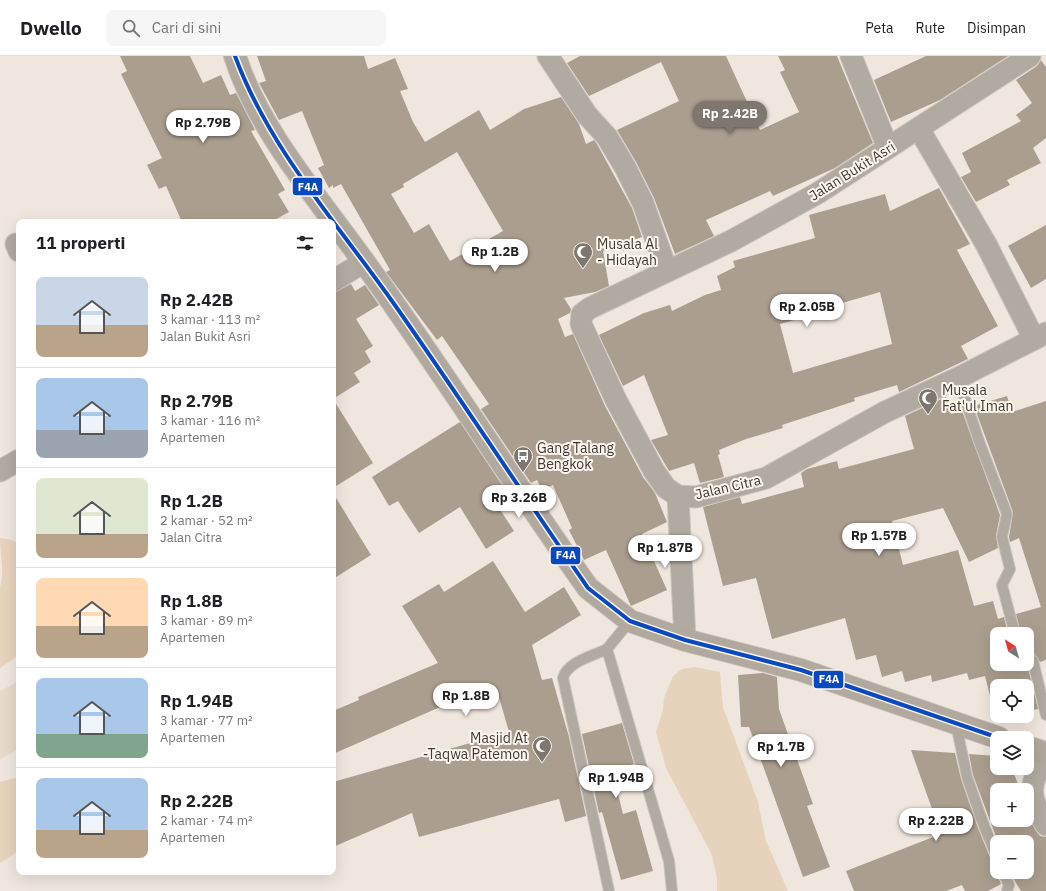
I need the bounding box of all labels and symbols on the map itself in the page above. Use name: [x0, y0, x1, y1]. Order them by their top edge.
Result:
pin: Rp 2.42B: [689, 101, 771, 135]
pin: Rp 2.79B: [162, 110, 244, 144]
street label: Jalan Bukit Asri: [806, 137, 898, 205]
line badge: F4A: [292, 177, 323, 196]
text: F4A: [298, 180, 319, 194]
place label: Musala Al - Hidayah: [597, 235, 658, 269]
pin: Rp 1.2B: [458, 239, 532, 273]
mosque icon: Musala Al - Hidayah: [572, 241, 594, 269]
pin: Rp 2.05B: [766, 294, 848, 328]
place label: Musala Fat'ul Iman: [942, 381, 1013, 415]
mosque icon: Musala Fat'ul Iman: [917, 387, 939, 415]
place label: Gang Talang Bengkok: [537, 439, 615, 473]
bus stop icon: Gang Talang Bengkok: [512, 445, 534, 473]
street label: Jalan Citra: [693, 471, 763, 503]
pin: Rp 3.26B: [478, 485, 560, 519]
pin: Rp 1.57B: [838, 523, 920, 557]
pin: Rp 1.87B: [624, 535, 706, 569]
line badge: F4A: [550, 546, 581, 565]
text: F4A: [556, 548, 577, 562]
north arrow: [990, 627, 1034, 671]
line badge: F4A: [813, 670, 844, 689]
text: F4A: [819, 672, 840, 686]
pin: Rp 1.8B: [429, 683, 503, 717]
place label: Masjid At -Taqwa Patemon: [423, 729, 528, 763]
pin: Rp 1.7B: [744, 734, 818, 768]
mosque icon: Masjid At -Taqwa Patemon: [531, 735, 553, 763]
pin: Rp 1.94B: [575, 765, 657, 799]
pin: Rp 2.22B: [895, 808, 977, 842]

